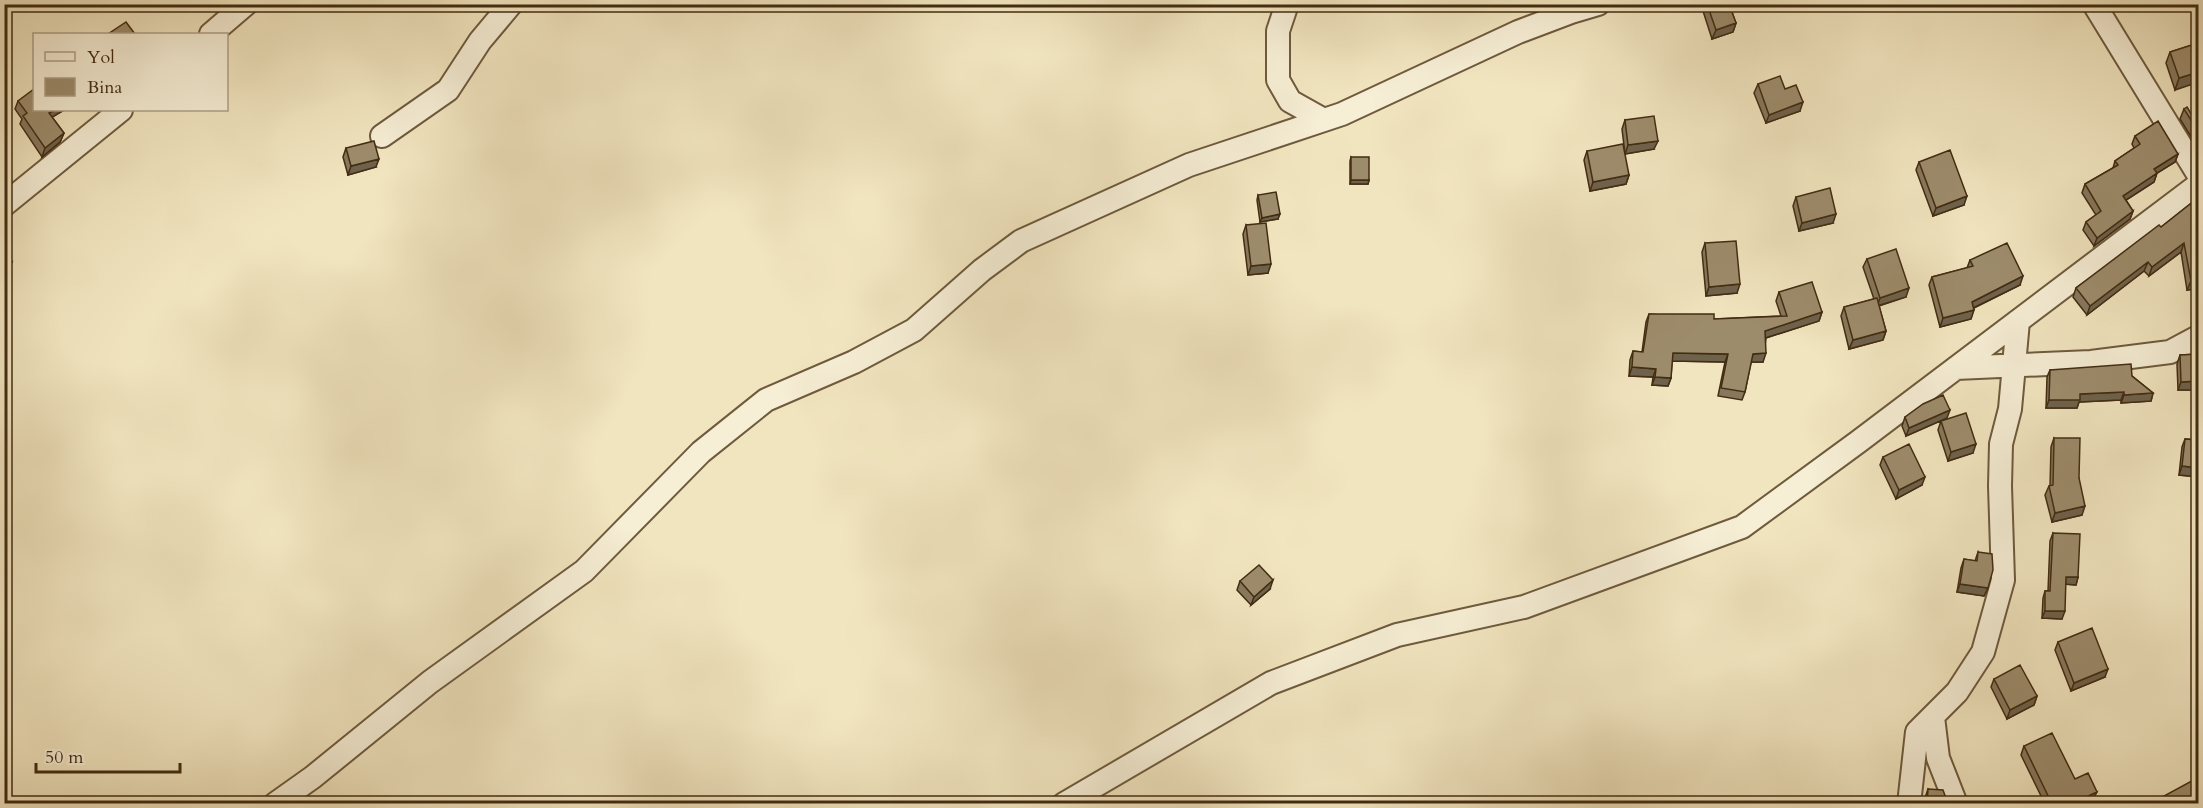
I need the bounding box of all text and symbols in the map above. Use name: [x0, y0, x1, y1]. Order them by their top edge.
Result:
legend: [33, 33, 228, 111]
text: Yol: [87, 45, 115, 70]
text: Bina: [87, 75, 123, 100]
scale bar: [36, 736, 180, 774]
text: 50 m: [45, 745, 84, 770]

